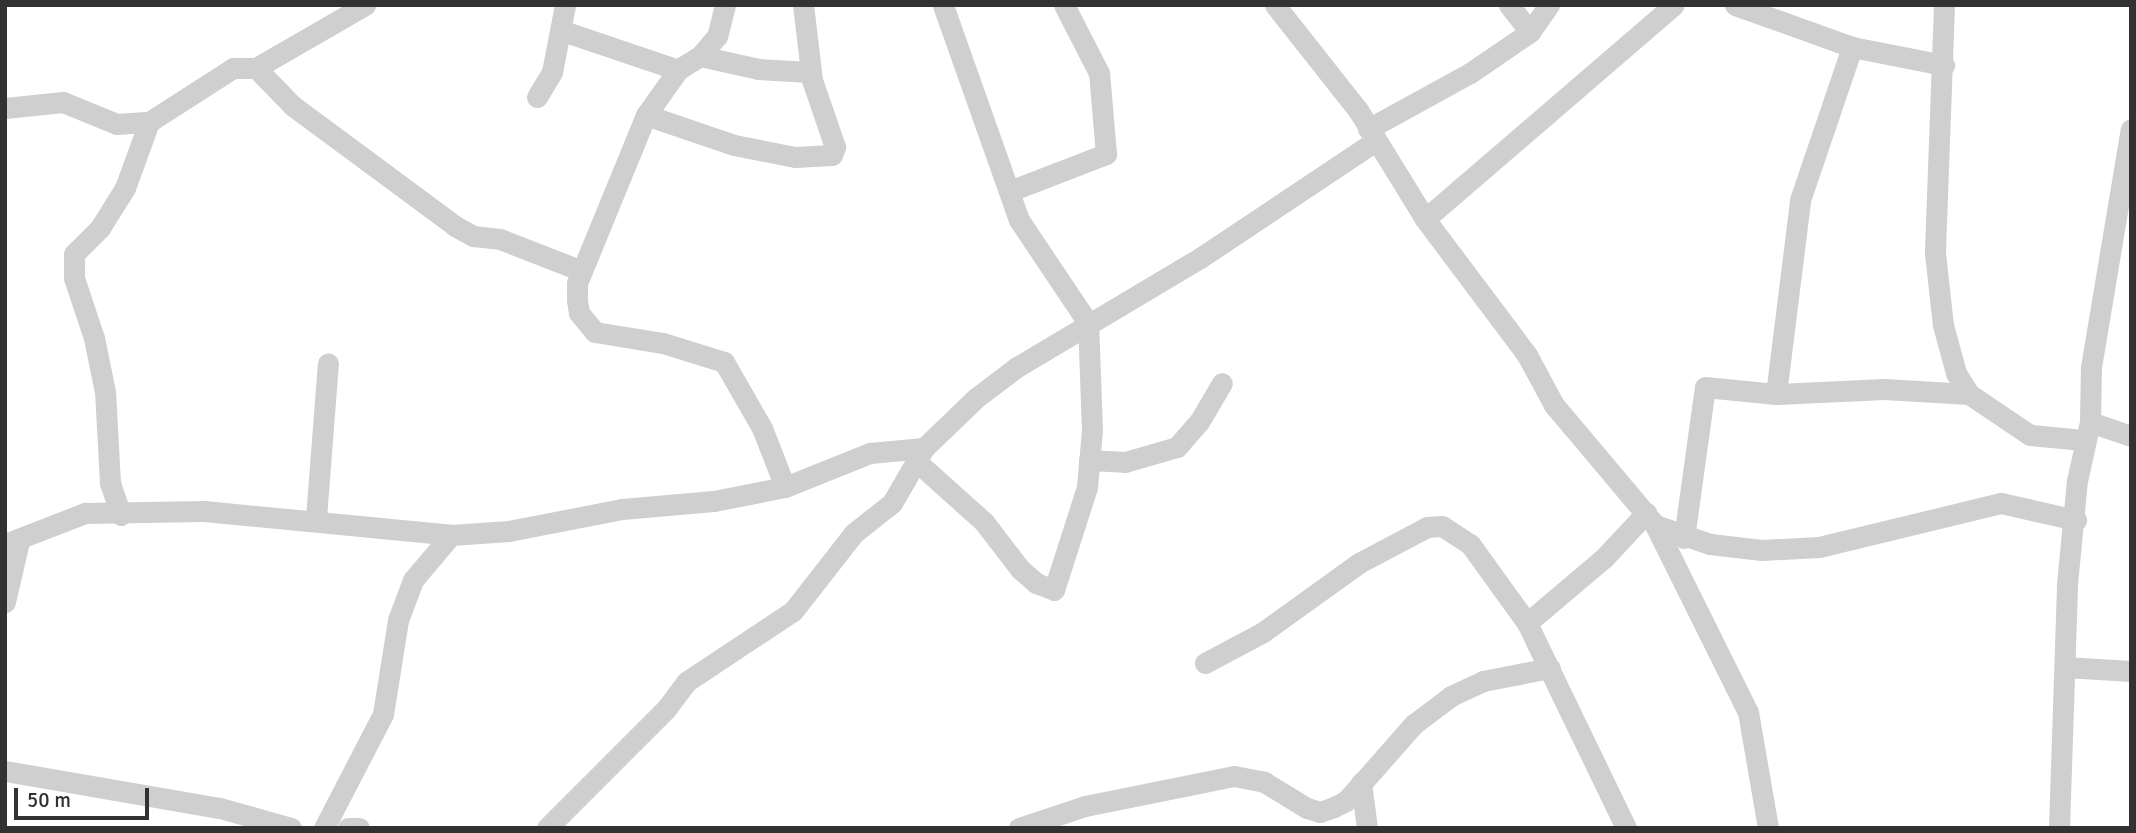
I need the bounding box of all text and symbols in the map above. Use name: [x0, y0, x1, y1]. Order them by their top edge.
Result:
scale bar: [18, 774, 152, 818]
text: 50 m: [27, 787, 71, 813]

